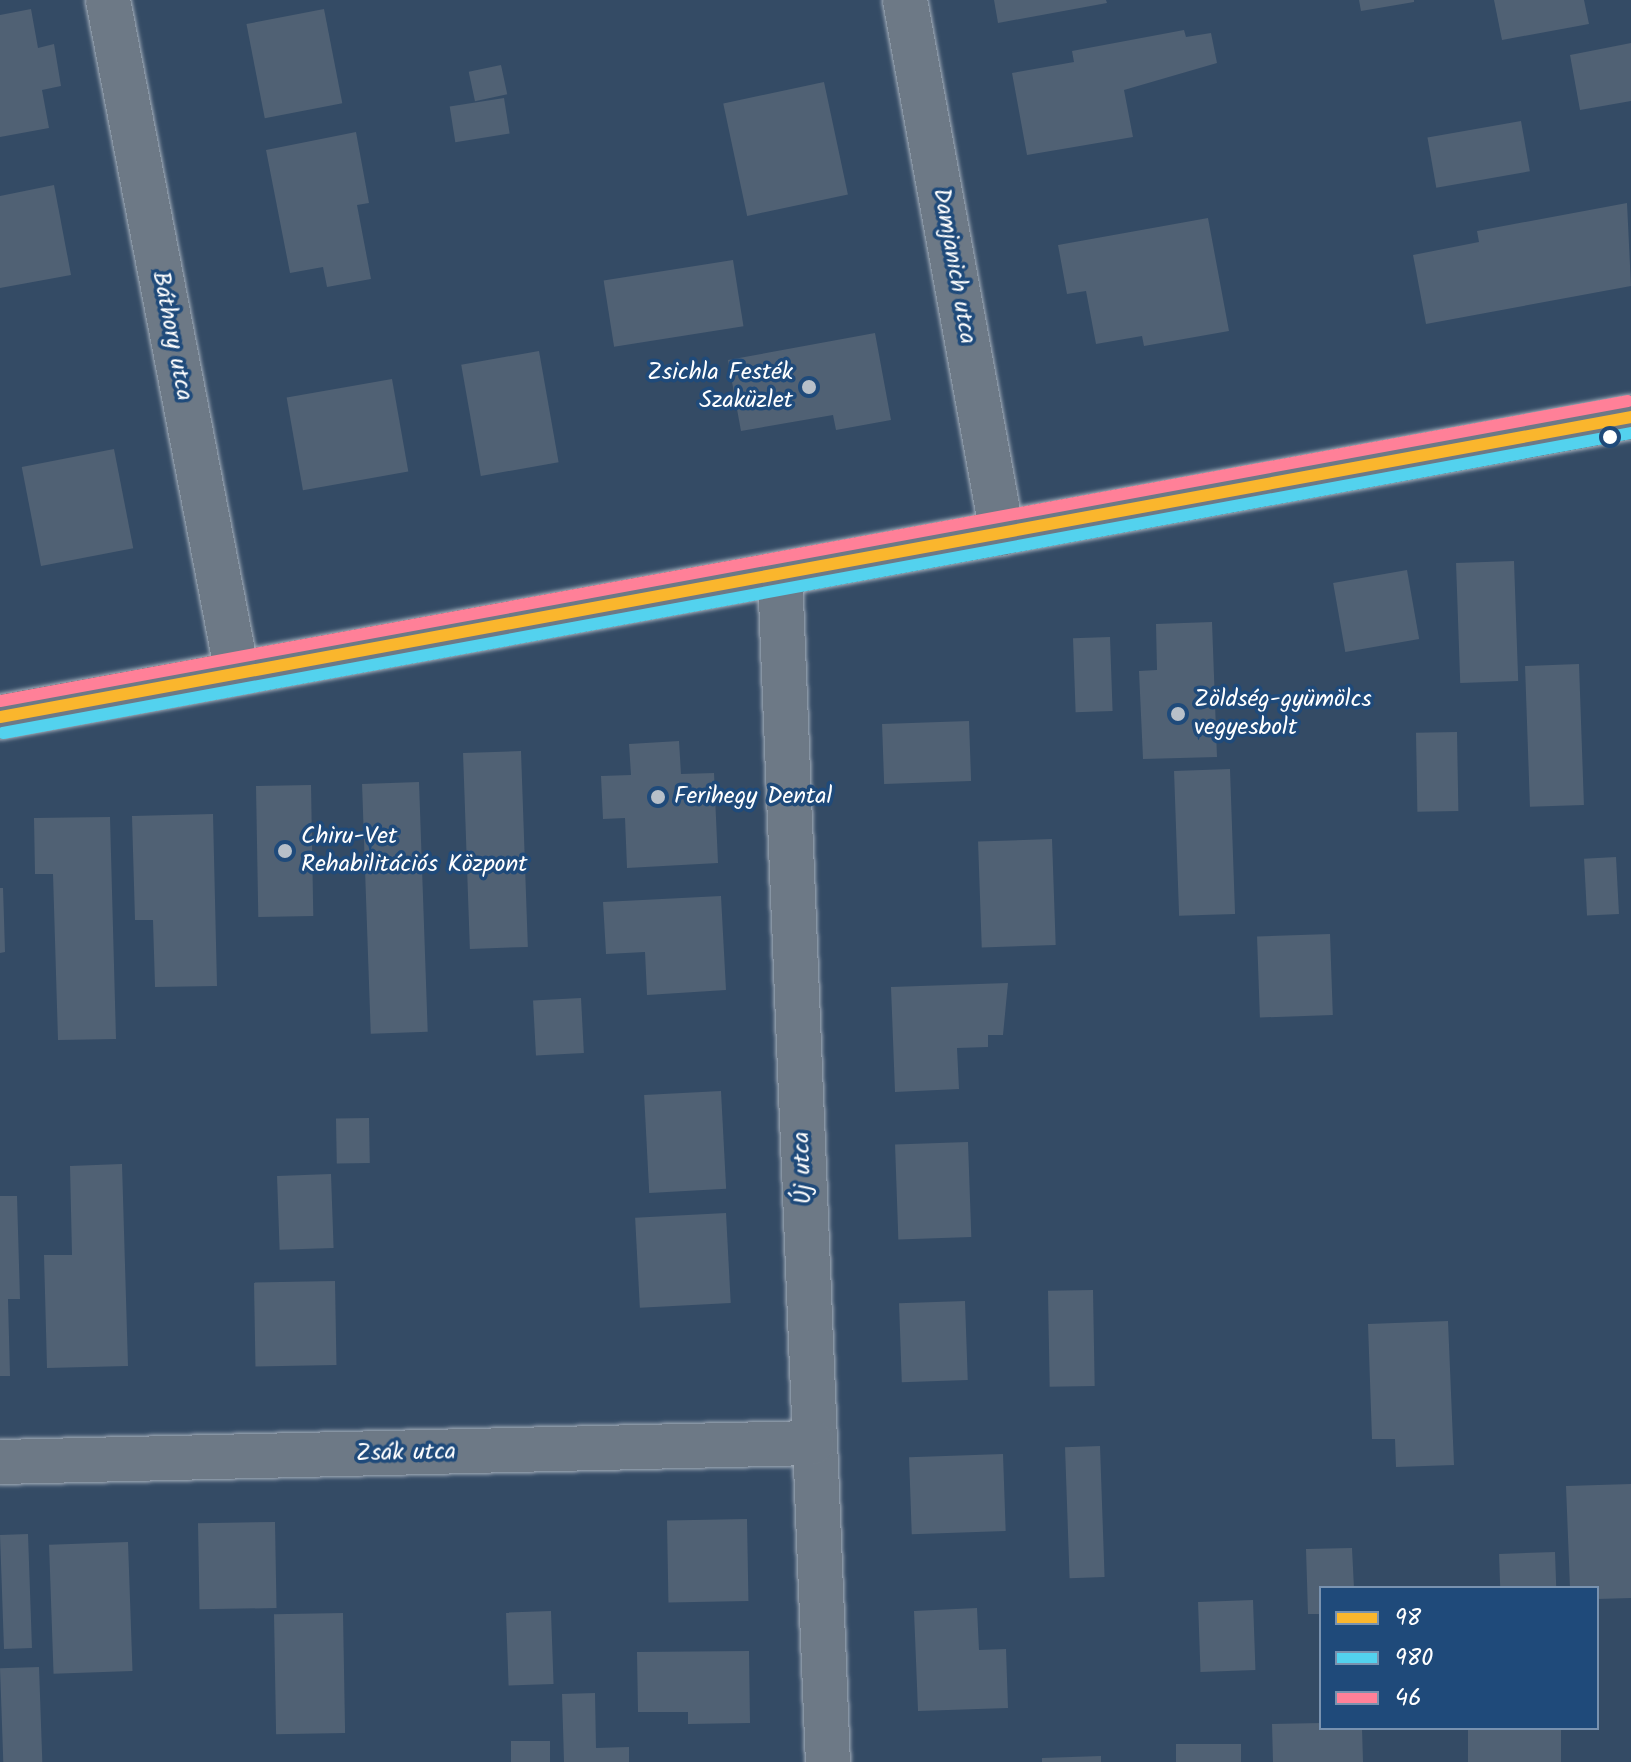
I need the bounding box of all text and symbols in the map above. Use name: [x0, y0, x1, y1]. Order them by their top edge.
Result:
street label: Damjanich utca: [926, 186, 982, 346]
street label: Báthory utca: [145, 269, 199, 403]
place label: Zsichla Festék Szaküzlet: [647, 359, 793, 415]
marker: Zsichla Festék Szaküzlet: [800, 378, 818, 396]
unlabelled marker: [1602, 429, 1618, 445]
place label: Zöldség-gyümölcs vegyesbolt: [1194, 686, 1372, 742]
marker: Zöldség-gyümölcs vegyesbolt: [1169, 705, 1187, 723]
place label: Ferihegy Dental: [674, 783, 832, 811]
marker: Ferihegy Dental: [649, 788, 667, 806]
place label: Chiru-Vet Rehabilitációs Központ: [301, 823, 528, 879]
marker: Chiru-Vet Rehabilitációs Központ: [276, 842, 294, 860]
street label: Új utca: [787, 1131, 819, 1205]
street label: Zsák utca: [356, 1438, 456, 1468]
legend: [1319, 1586, 1599, 1730]
text: 98: [1395, 1599, 1421, 1638]
text: 980: [1395, 1639, 1433, 1678]
text: 46: [1395, 1679, 1422, 1718]

